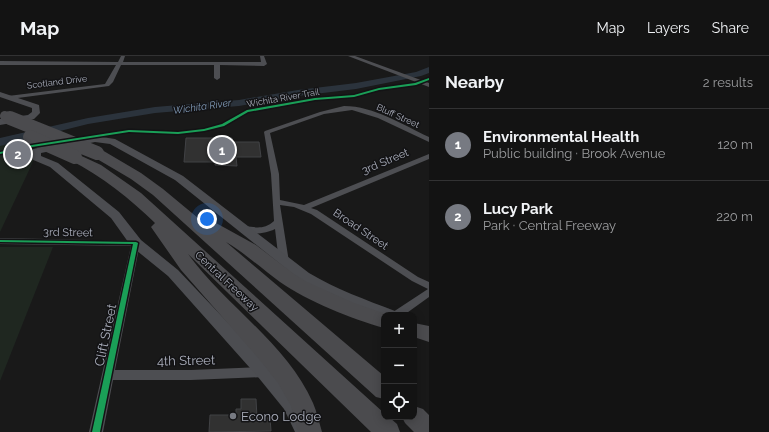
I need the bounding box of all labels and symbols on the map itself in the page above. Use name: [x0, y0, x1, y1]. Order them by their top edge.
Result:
street label: Scotland Drive: [26, 73, 88, 91]
street label: Wichita River Trail: [246, 87, 321, 109]
water label: Wichita River: [172, 97, 232, 116]
street label: Bluff Street: [375, 102, 421, 130]
pin: 1: [209, 135, 235, 165]
pin: 2: [5, 139, 31, 169]
street label: 3rd Street: [360, 146, 411, 177]
street label: Broad Street: [331, 206, 391, 253]
your location: [197, 209, 217, 229]
street label: 3rd Street: [43, 226, 93, 239]
street label: Central Freeway: [192, 249, 261, 314]
street label: Clift Street: [92, 302, 120, 368]
street label: 4th Street: [157, 352, 216, 369]
place label: Econo Lodge: [241, 409, 321, 424]
marker: Econo Lodge: [228, 411, 238, 421]

